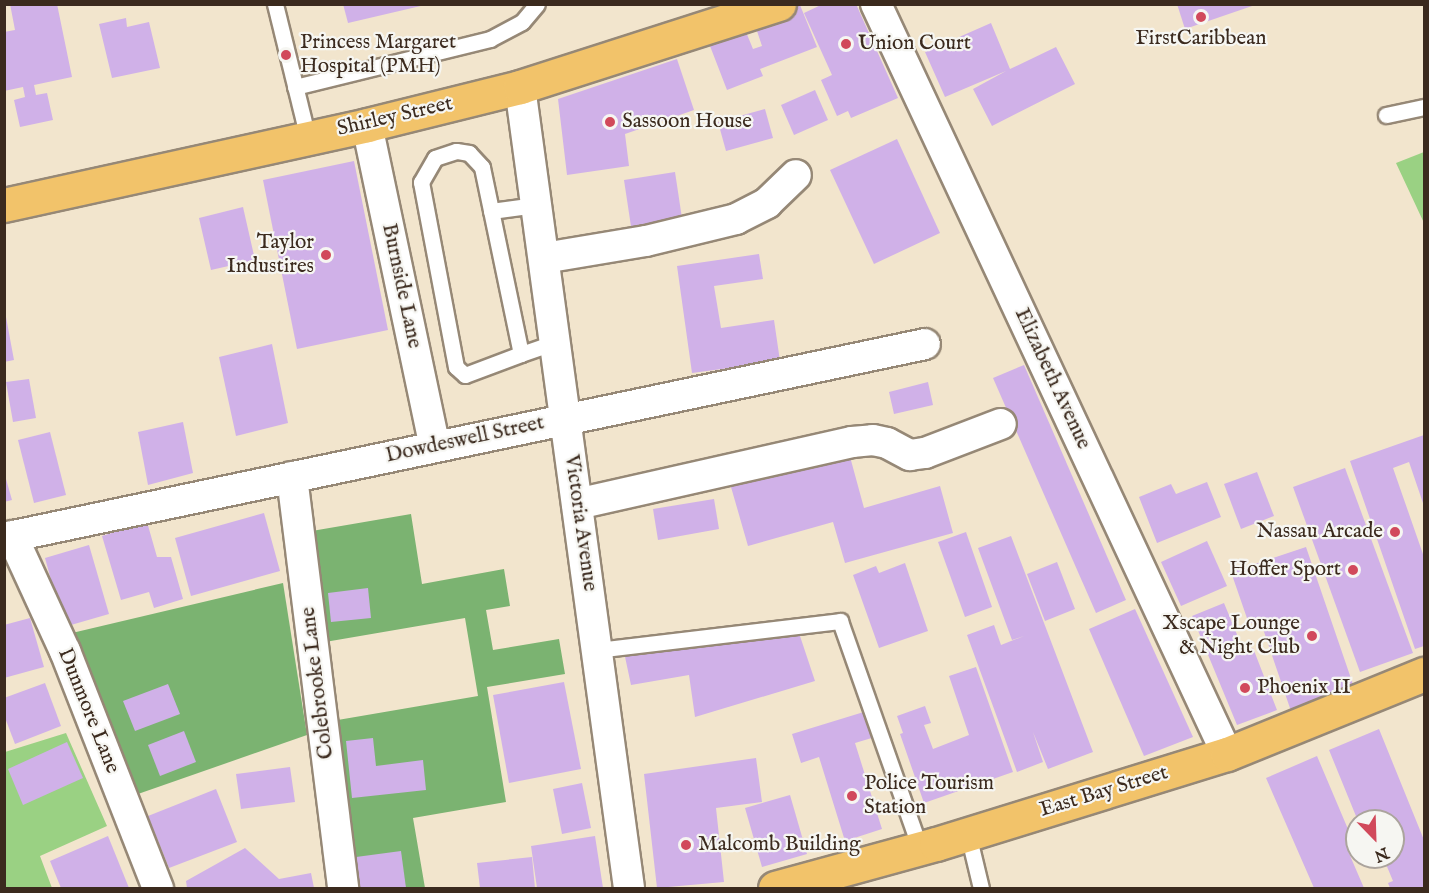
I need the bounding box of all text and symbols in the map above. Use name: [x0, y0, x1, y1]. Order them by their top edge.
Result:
marker: FirstCaribbean: [1194, 10, 1208, 24]
place label: FirstCaribbean: [1136, 26, 1266, 52]
place label: Princess Margaret Hospital (PMH): [300, 30, 456, 80]
place label: Union Court: [858, 31, 971, 57]
marker: Union Court: [839, 37, 853, 51]
marker: Princess Margaret Hospital (PMH): [277, 46, 295, 64]
street label: Shirley Street: [335, 91, 455, 143]
place label: Sassoon House: [622, 109, 752, 135]
marker: Sassoon House: [603, 115, 617, 129]
street label: Burnside Lane: [375, 221, 427, 351]
place label: Taylor Industires: [227, 230, 314, 280]
marker: Taylor Industires: [319, 248, 333, 262]
street label: Elizabeth Avenue: [1008, 304, 1096, 454]
street label: Dowdeswell Street: [383, 411, 547, 469]
street label: Victoria Avenue: [558, 453, 602, 593]
place label: Nassau Arcade: [1256, 519, 1383, 545]
marker: Nassau Arcade: [1388, 525, 1402, 539]
place label: Hoffer Sport: [1229, 557, 1341, 583]
marker: Hoffer Sport: [1346, 563, 1360, 577]
street label: Colebrooke Lane: [296, 605, 340, 761]
place label: Xscape Lounge & Night Club: [1162, 611, 1300, 661]
marker: Xscape Lounge & Night Club: [1305, 629, 1319, 643]
street label: Dunmore Lane: [51, 645, 125, 777]
place label: Phoenix II: [1257, 675, 1351, 701]
marker: Phoenix II: [1238, 681, 1252, 695]
street label: East Bay Street: [1037, 761, 1171, 823]
place label: Police Tourism Station: [864, 771, 994, 821]
marker: Police Tourism Station: [845, 789, 859, 803]
north arrow: [1345, 809, 1405, 869]
place label: Malcomb Building: [698, 832, 860, 858]
marker: Malcomb Building: [679, 838, 693, 852]
text: N: [1371, 842, 1392, 866]

